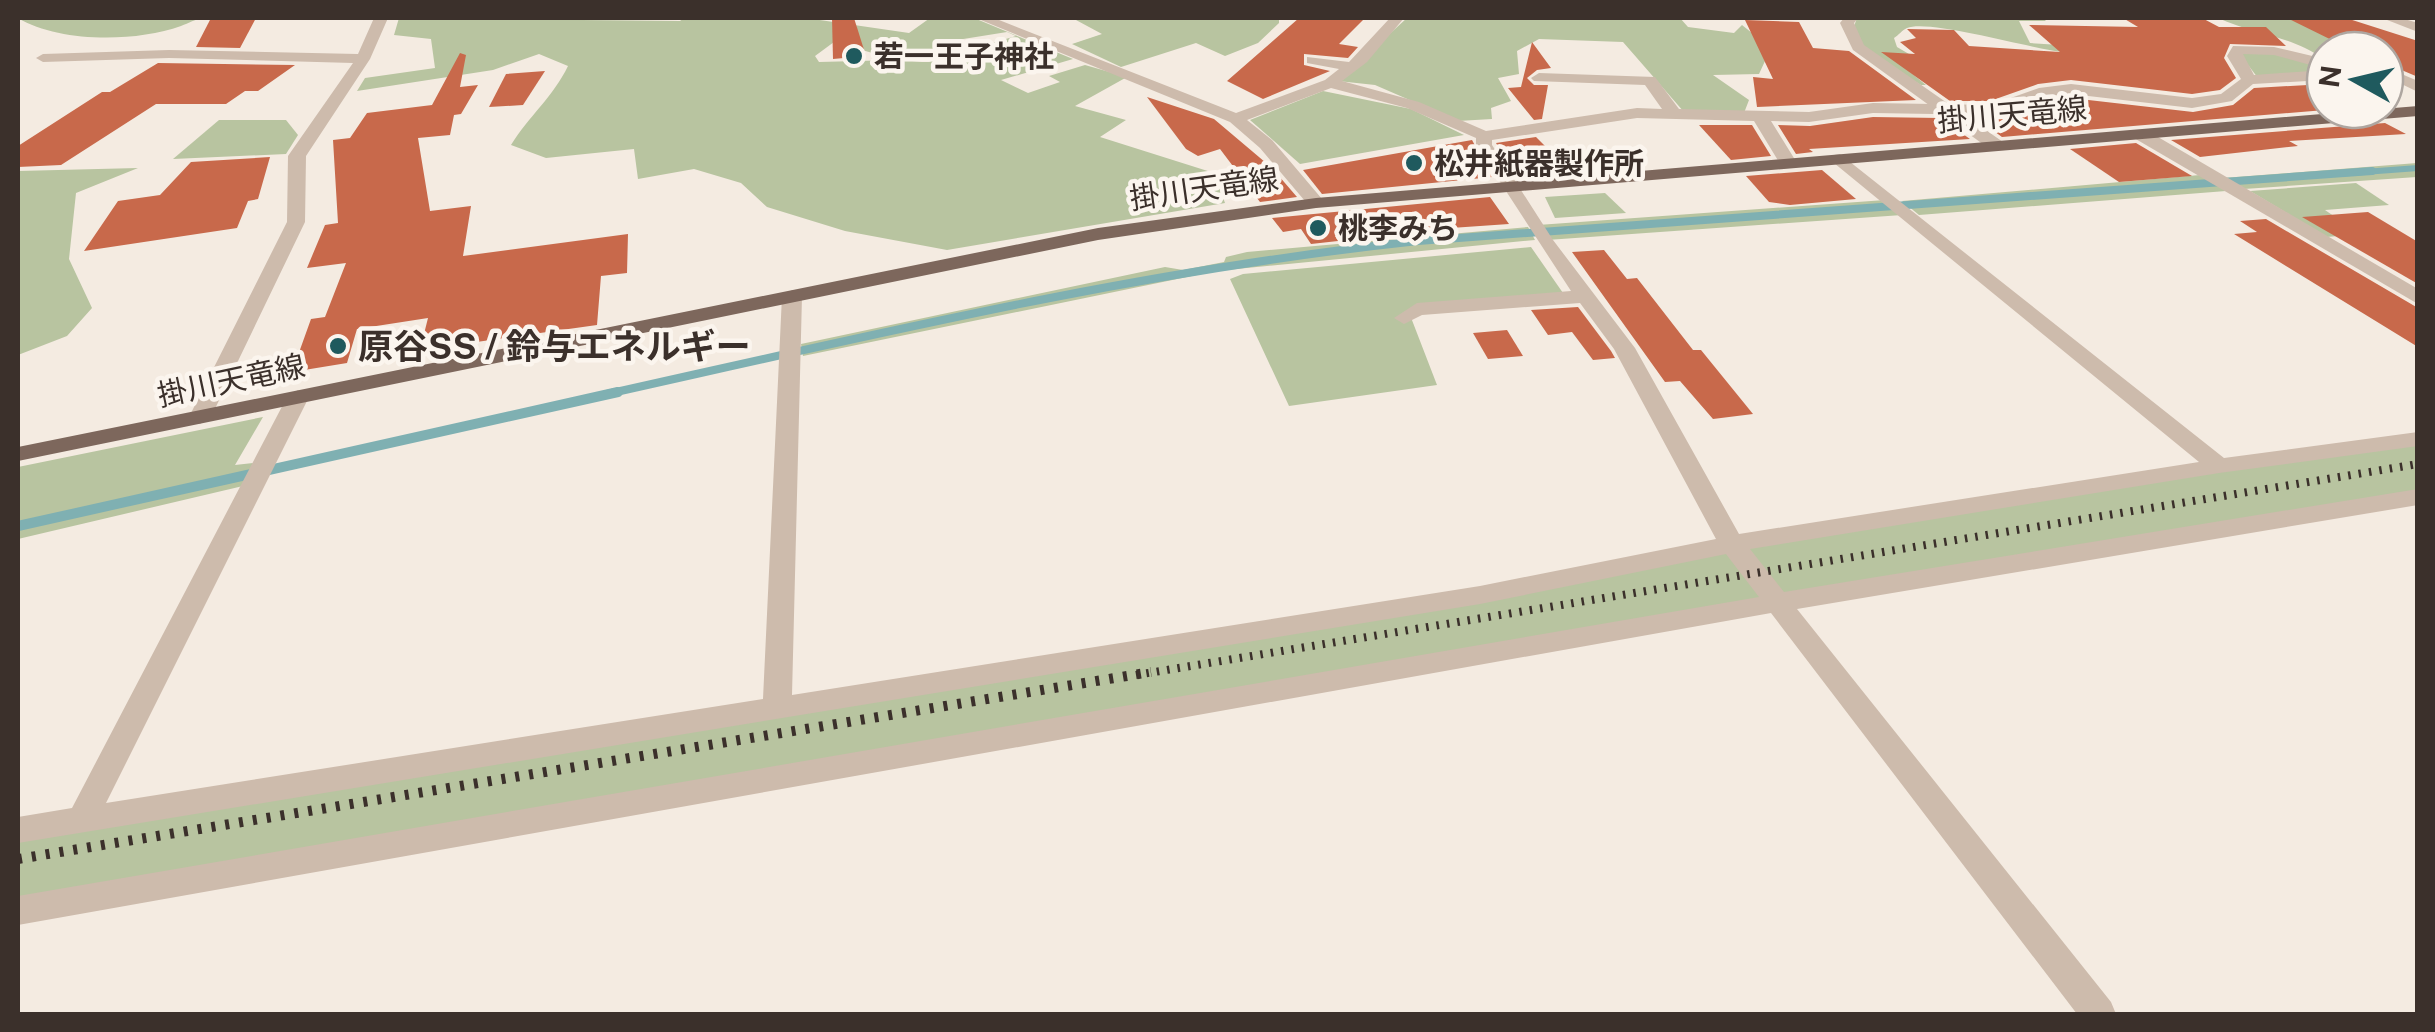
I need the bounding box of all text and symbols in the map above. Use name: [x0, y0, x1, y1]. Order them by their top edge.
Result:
north arrow: [2305, 30, 2405, 130]
place label: 若一王子神社: [874, 38, 1054, 74]
marker: 若一王子神社: [843, 45, 865, 67]
text: N: [2312, 63, 2348, 90]
street label: 掛川天竜線: [1936, 90, 2088, 138]
place label: 松井紙器製作所: [1434, 145, 1644, 181]
marker: 松井紙器製作所: [1403, 152, 1425, 174]
street label: 掛川天竜線: [1127, 160, 1281, 216]
place label: 桃李みち: [1338, 210, 1458, 246]
marker: 桃李みち: [1307, 217, 1329, 239]
place label: 原谷SS / 鈴与エネルギー: [358, 326, 751, 367]
marker: 原谷SS / 鈴与エネルギー: [327, 335, 349, 357]
street label: 掛川天竜線: [154, 347, 308, 413]

